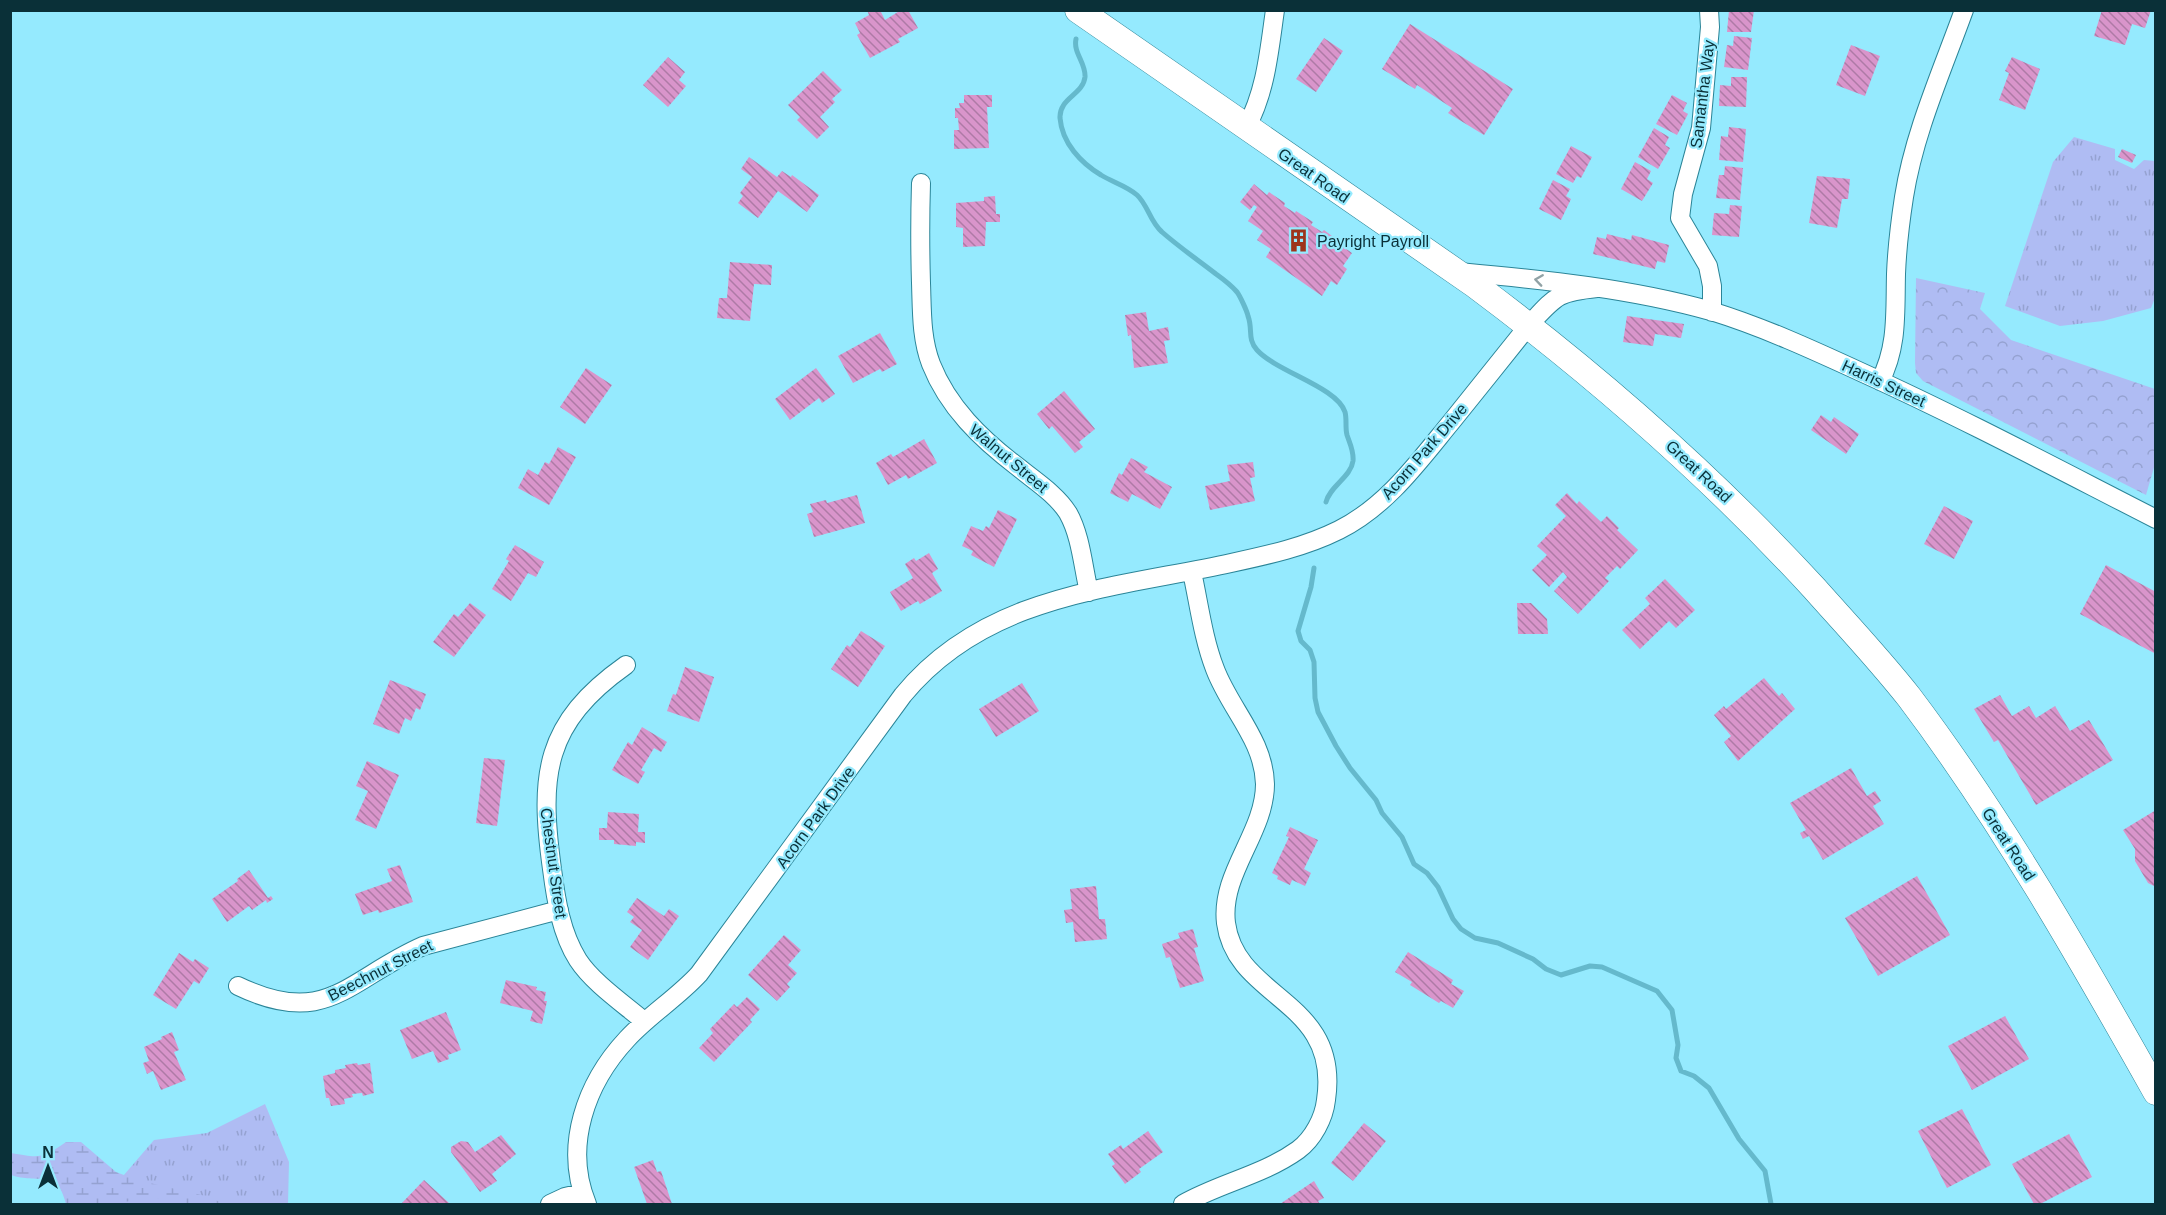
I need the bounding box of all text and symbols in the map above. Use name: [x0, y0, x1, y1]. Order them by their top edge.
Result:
street label: Samantha Way: [1687, 39, 1718, 149]
street label: Great Road: [1275, 145, 1352, 206]
building icon: Payright Payroll: [1286, 228, 1312, 254]
place label: Payright Payroll: [1317, 233, 1429, 250]
one-way arrow: [1535, 274, 1544, 286]
street label: Harris Street: [1840, 357, 1929, 410]
street label: Acorn Park Drive: [1378, 400, 1471, 503]
street label: Walnut Street: [966, 421, 1051, 496]
street label: Great Road: [1663, 437, 1735, 506]
street label: Acorn Park Drive: [773, 763, 858, 871]
street label: Great Road: [1979, 805, 2038, 884]
street label: Chestnut Street: [537, 807, 570, 920]
street label: Beechnut Street: [325, 937, 436, 1004]
north arrow: [18, 1137, 78, 1197]
text: N: [42, 1144, 54, 1161]

